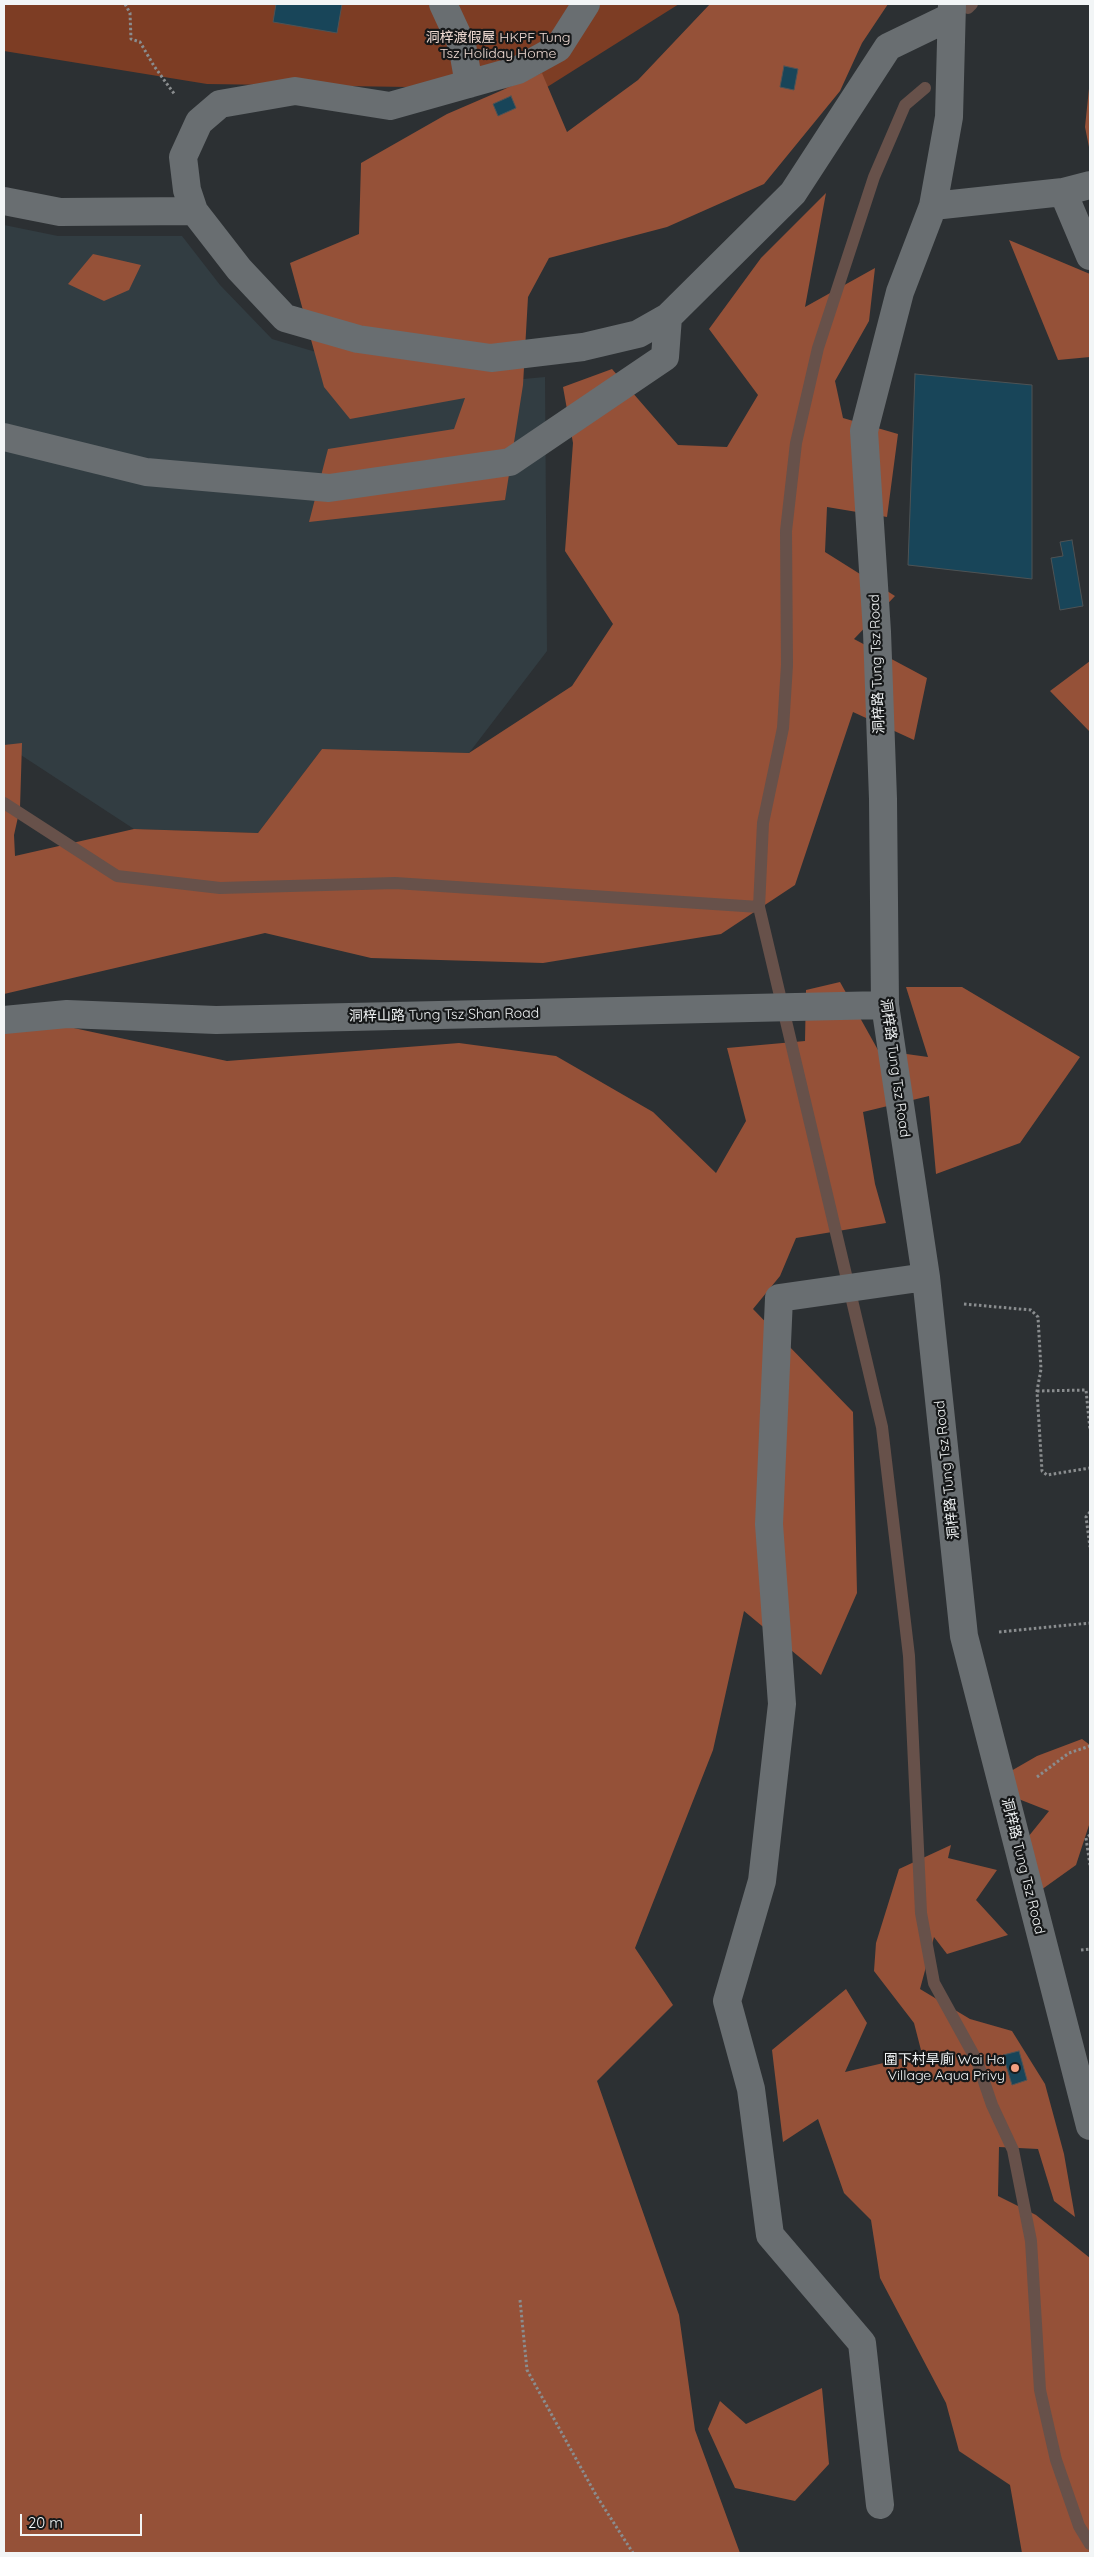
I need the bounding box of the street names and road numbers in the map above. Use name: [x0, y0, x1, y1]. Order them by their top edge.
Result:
street label: 洞梓路 Tung Tsz Road: [866, 594, 888, 734]
street label: 洞梓路 Tung Tsz Road: [877, 998, 913, 1138]
street label: 洞梓山路 Tung Tsz Shan Road: [349, 1005, 539, 1025]
street label: 洞梓路 Tung Tsz Road: [931, 1400, 963, 1540]
street label: 洞梓路 Tung Tsz Road: [998, 1796, 1048, 1936]

